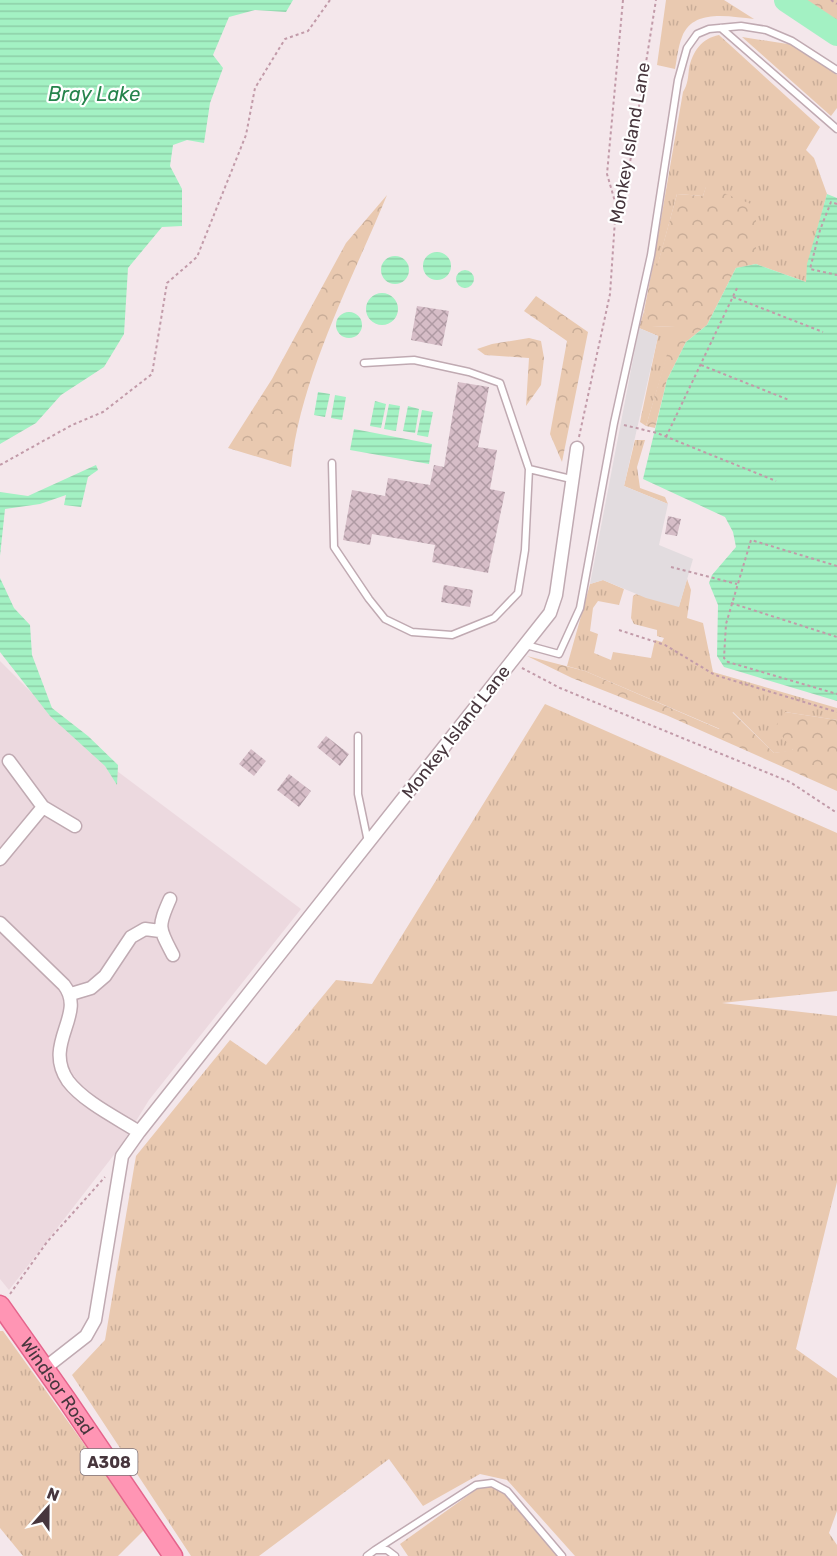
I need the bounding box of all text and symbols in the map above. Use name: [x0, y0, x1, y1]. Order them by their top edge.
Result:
street label: Monkey Island Lane: [605, 61, 655, 225]
water label: Bray Lake: [48, 82, 140, 106]
street label: Monkey Island Lane: [397, 661, 515, 803]
street label: Windsor Road: [15, 1333, 98, 1439]
road number: A308: [80, 1449, 138, 1475]
north arrow: [18, 1478, 78, 1538]
text: N: [44, 1484, 62, 1505]

